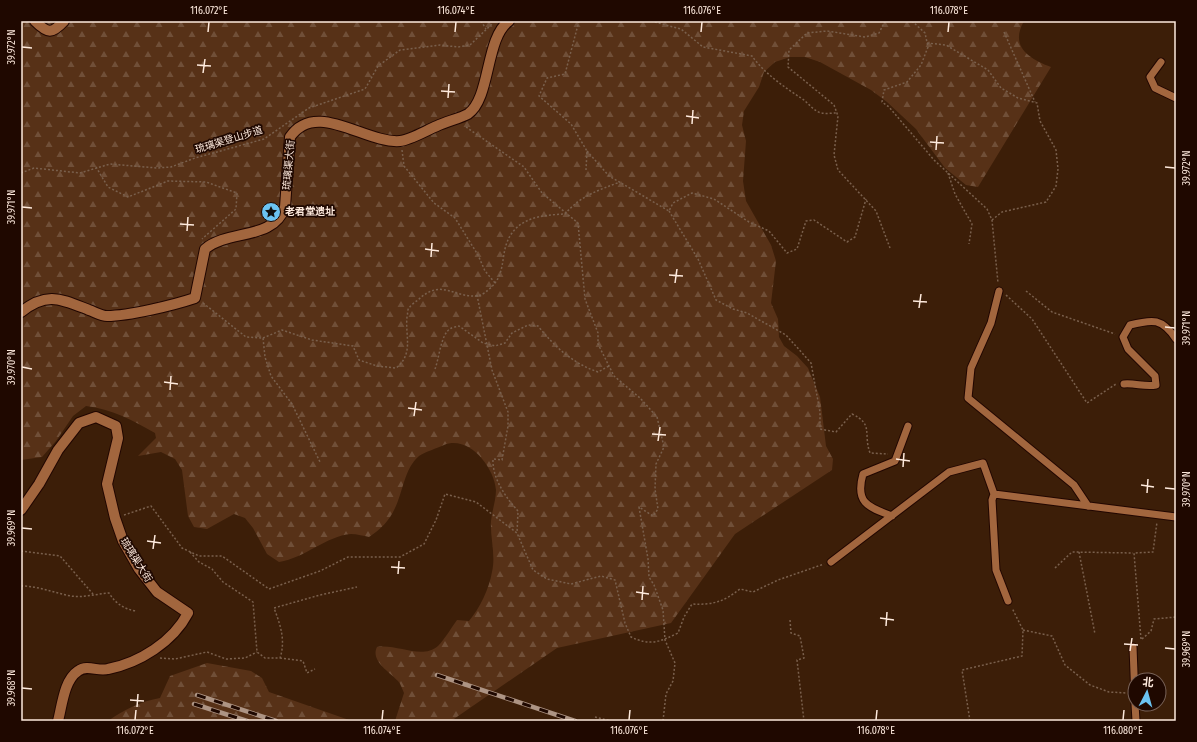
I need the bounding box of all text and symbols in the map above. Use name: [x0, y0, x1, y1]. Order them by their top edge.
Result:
text: 116.072°E: [190, 5, 228, 17]
text: 116.074°E: [437, 5, 475, 17]
text: 116.076°E: [683, 5, 721, 17]
text: 116.078°E: [930, 5, 968, 17]
text: 39.972°N: [6, 30, 18, 64]
street label: 琉璃渠登山步道: [194, 124, 264, 156]
street label: 琉璃渠大街: [281, 140, 297, 190]
text: 39.972°N: [1181, 151, 1193, 185]
text: 39.971°N: [6, 190, 18, 224]
place icon: 老君堂遗址: [260, 201, 282, 223]
place label: 老君堂遗址: [285, 206, 335, 218]
text: 39.971°N: [1181, 311, 1193, 345]
text: 39.970°N: [6, 349, 18, 385]
text: 39.970°N: [1181, 471, 1193, 507]
text: 39.969°N: [6, 510, 18, 546]
street label: 琉璃渠大街: [118, 536, 154, 584]
text: 39.969°N: [1181, 631, 1193, 667]
text: 39.968°N: [6, 670, 18, 706]
north arrow: [1127, 672, 1167, 712]
text: 北: [1142, 676, 1154, 690]
text: 116.072°E: [116, 725, 154, 737]
text: 116.074°E: [363, 725, 401, 737]
text: 116.076°E: [610, 725, 648, 737]
text: 116.078°E: [857, 725, 895, 737]
text: 116.080°E: [1103, 725, 1143, 737]

